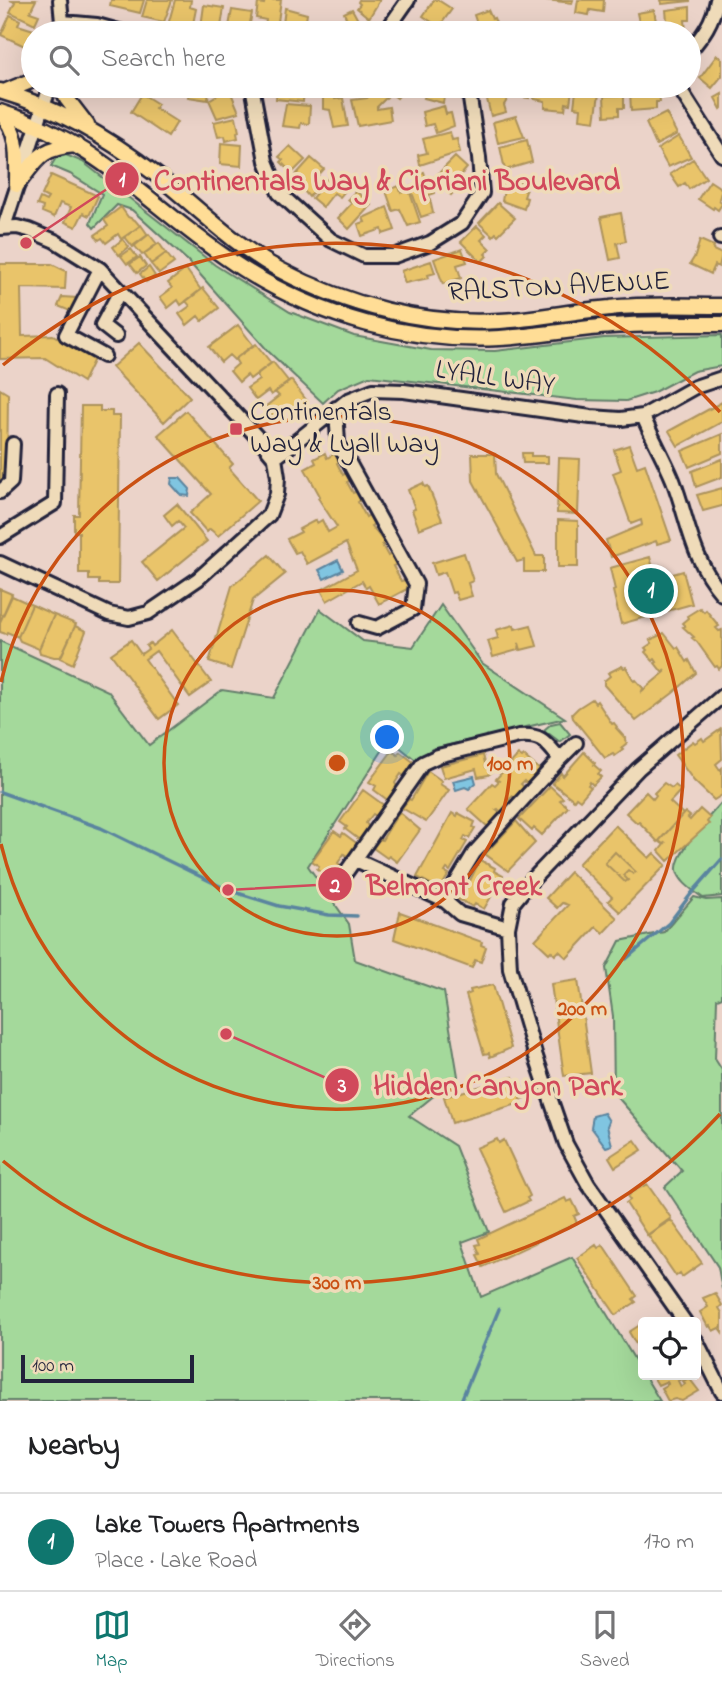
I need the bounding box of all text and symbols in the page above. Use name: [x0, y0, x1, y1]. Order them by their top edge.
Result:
search box: [21, 21, 701, 98]
icon: search: [45, 41, 83, 79]
text: Search here: [101, 41, 226, 79]
callout: Continentals Way & Cipriani Boulevard: [105, 154, 634, 205]
text: Continentals Way & Cipriani Boulevard: [154, 161, 620, 205]
text: 1: [119, 166, 126, 196]
street label: RALSTON AVENUE: [447, 262, 671, 314]
street label: LYALL WAY: [433, 350, 557, 408]
place label: Continentals Way & Lyall Way: [250, 393, 439, 466]
marker: Continentals Way & Lyall Way: [228, 421, 244, 437]
pin: 1: [628, 565, 674, 617]
your location: [370, 720, 404, 754]
text: 100 m: [487, 750, 533, 780]
centre of rings: [325, 751, 349, 775]
callout: Belmont Creek: [317, 859, 556, 910]
text: Belmont Creek: [364, 866, 543, 910]
text: 2: [329, 872, 341, 902]
text: 200 m: [556, 995, 607, 1025]
callout: Hidden Canyon Park: [324, 1059, 637, 1110]
text: Hidden Canyon Park: [373, 1066, 624, 1110]
text: 3: [337, 1072, 347, 1102]
text: 300 m: [312, 1269, 361, 1299]
map controls: [638, 1317, 701, 1380]
button: locate: [638, 1317, 701, 1380]
scale bar: [21, 1352, 194, 1384]
text: 100 m: [32, 1353, 74, 1380]
text: Nearby: [28, 1425, 120, 1469]
text: Lake Towers Apartments: [95, 1507, 360, 1545]
text: 1: [47, 1526, 55, 1559]
text: 170 m: [644, 1526, 694, 1559]
text: Place · Lake Road: [95, 1545, 257, 1578]
tab: Map: [93, 1606, 131, 1675]
tab: Directions: [316, 1606, 395, 1675]
tab: Saved: [580, 1606, 629, 1675]

